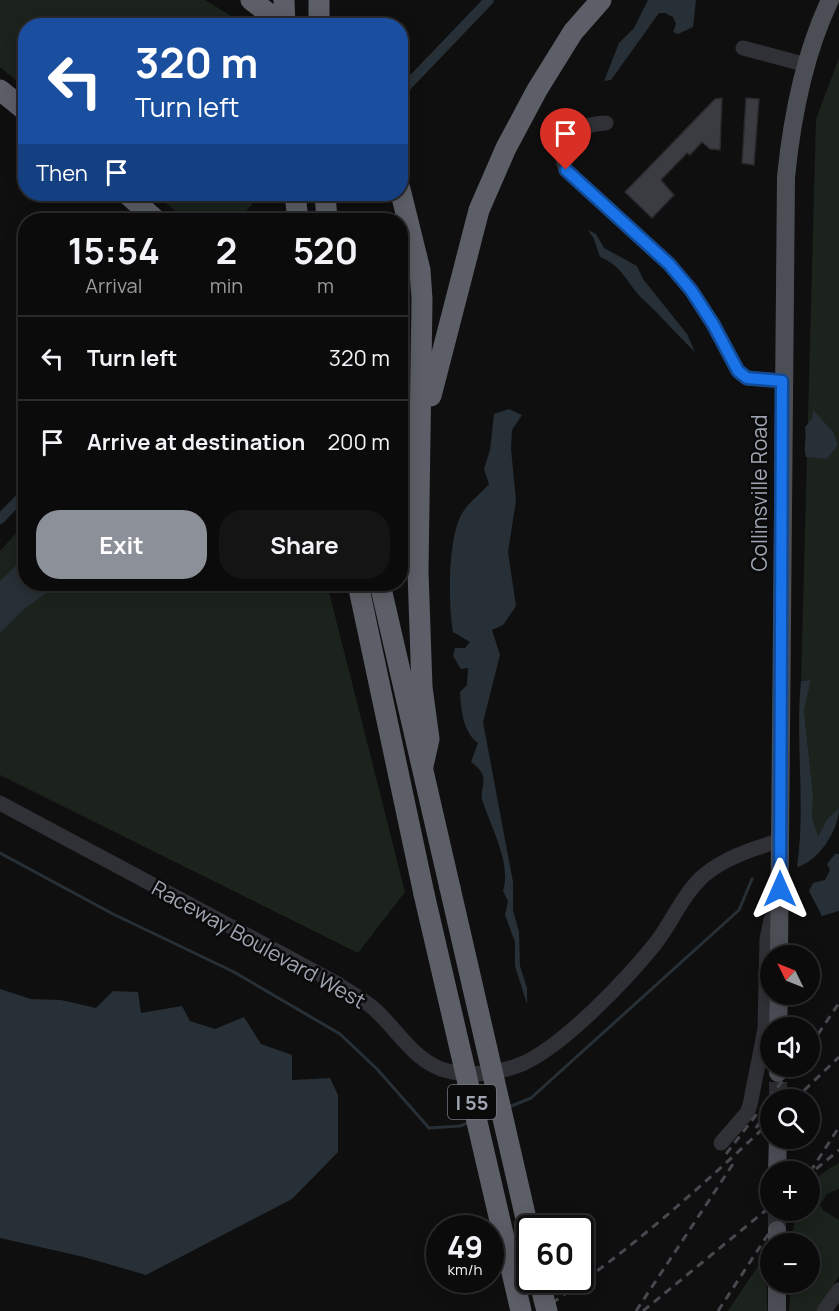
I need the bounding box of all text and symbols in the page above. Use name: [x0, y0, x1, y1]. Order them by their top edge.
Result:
text: 320 m: [135, 33, 258, 91]
icon: left: [36, 42, 114, 120]
text: Turn left: [135, 88, 239, 125]
pin: [540, 108, 591, 170]
icon: arrive: [549, 117, 582, 150]
icon: arrive: [100, 156, 133, 189]
text: Then: [36, 158, 88, 188]
text: 15:54: [68, 226, 160, 275]
text: 2: [216, 226, 237, 275]
text: 520: [293, 226, 358, 275]
text: Arrival: [85, 272, 142, 299]
text: min: [210, 272, 243, 299]
text: m: [317, 272, 334, 299]
icon: left: [36, 342, 69, 375]
text: Turn left: [87, 343, 177, 373]
text: 320 m: [329, 343, 390, 373]
street label: Collinsville Road: [745, 415, 773, 571]
icon: arrive: [36, 426, 69, 459]
text: Arrive at destination: [87, 427, 305, 457]
text: 200 m: [328, 427, 390, 457]
button: Exit: [36, 510, 207, 579]
button: Share: [219, 510, 390, 579]
position arrow: [748, 857, 812, 921]
street label: Raceway Boulevard West: [147, 874, 371, 1014]
north arrow: [760, 945, 820, 1005]
map controls: [760, 945, 820, 1293]
button: sound: [760, 1017, 820, 1077]
road number: I 55: [448, 1085, 496, 1119]
button: search: [760, 1089, 820, 1149]
button: +: [760, 1161, 820, 1221]
speed limit sign: 60: [516, 1215, 594, 1293]
text: 49: [447, 1226, 483, 1267]
button: −: [760, 1233, 820, 1293]
text: km/h: [448, 1259, 482, 1280]

